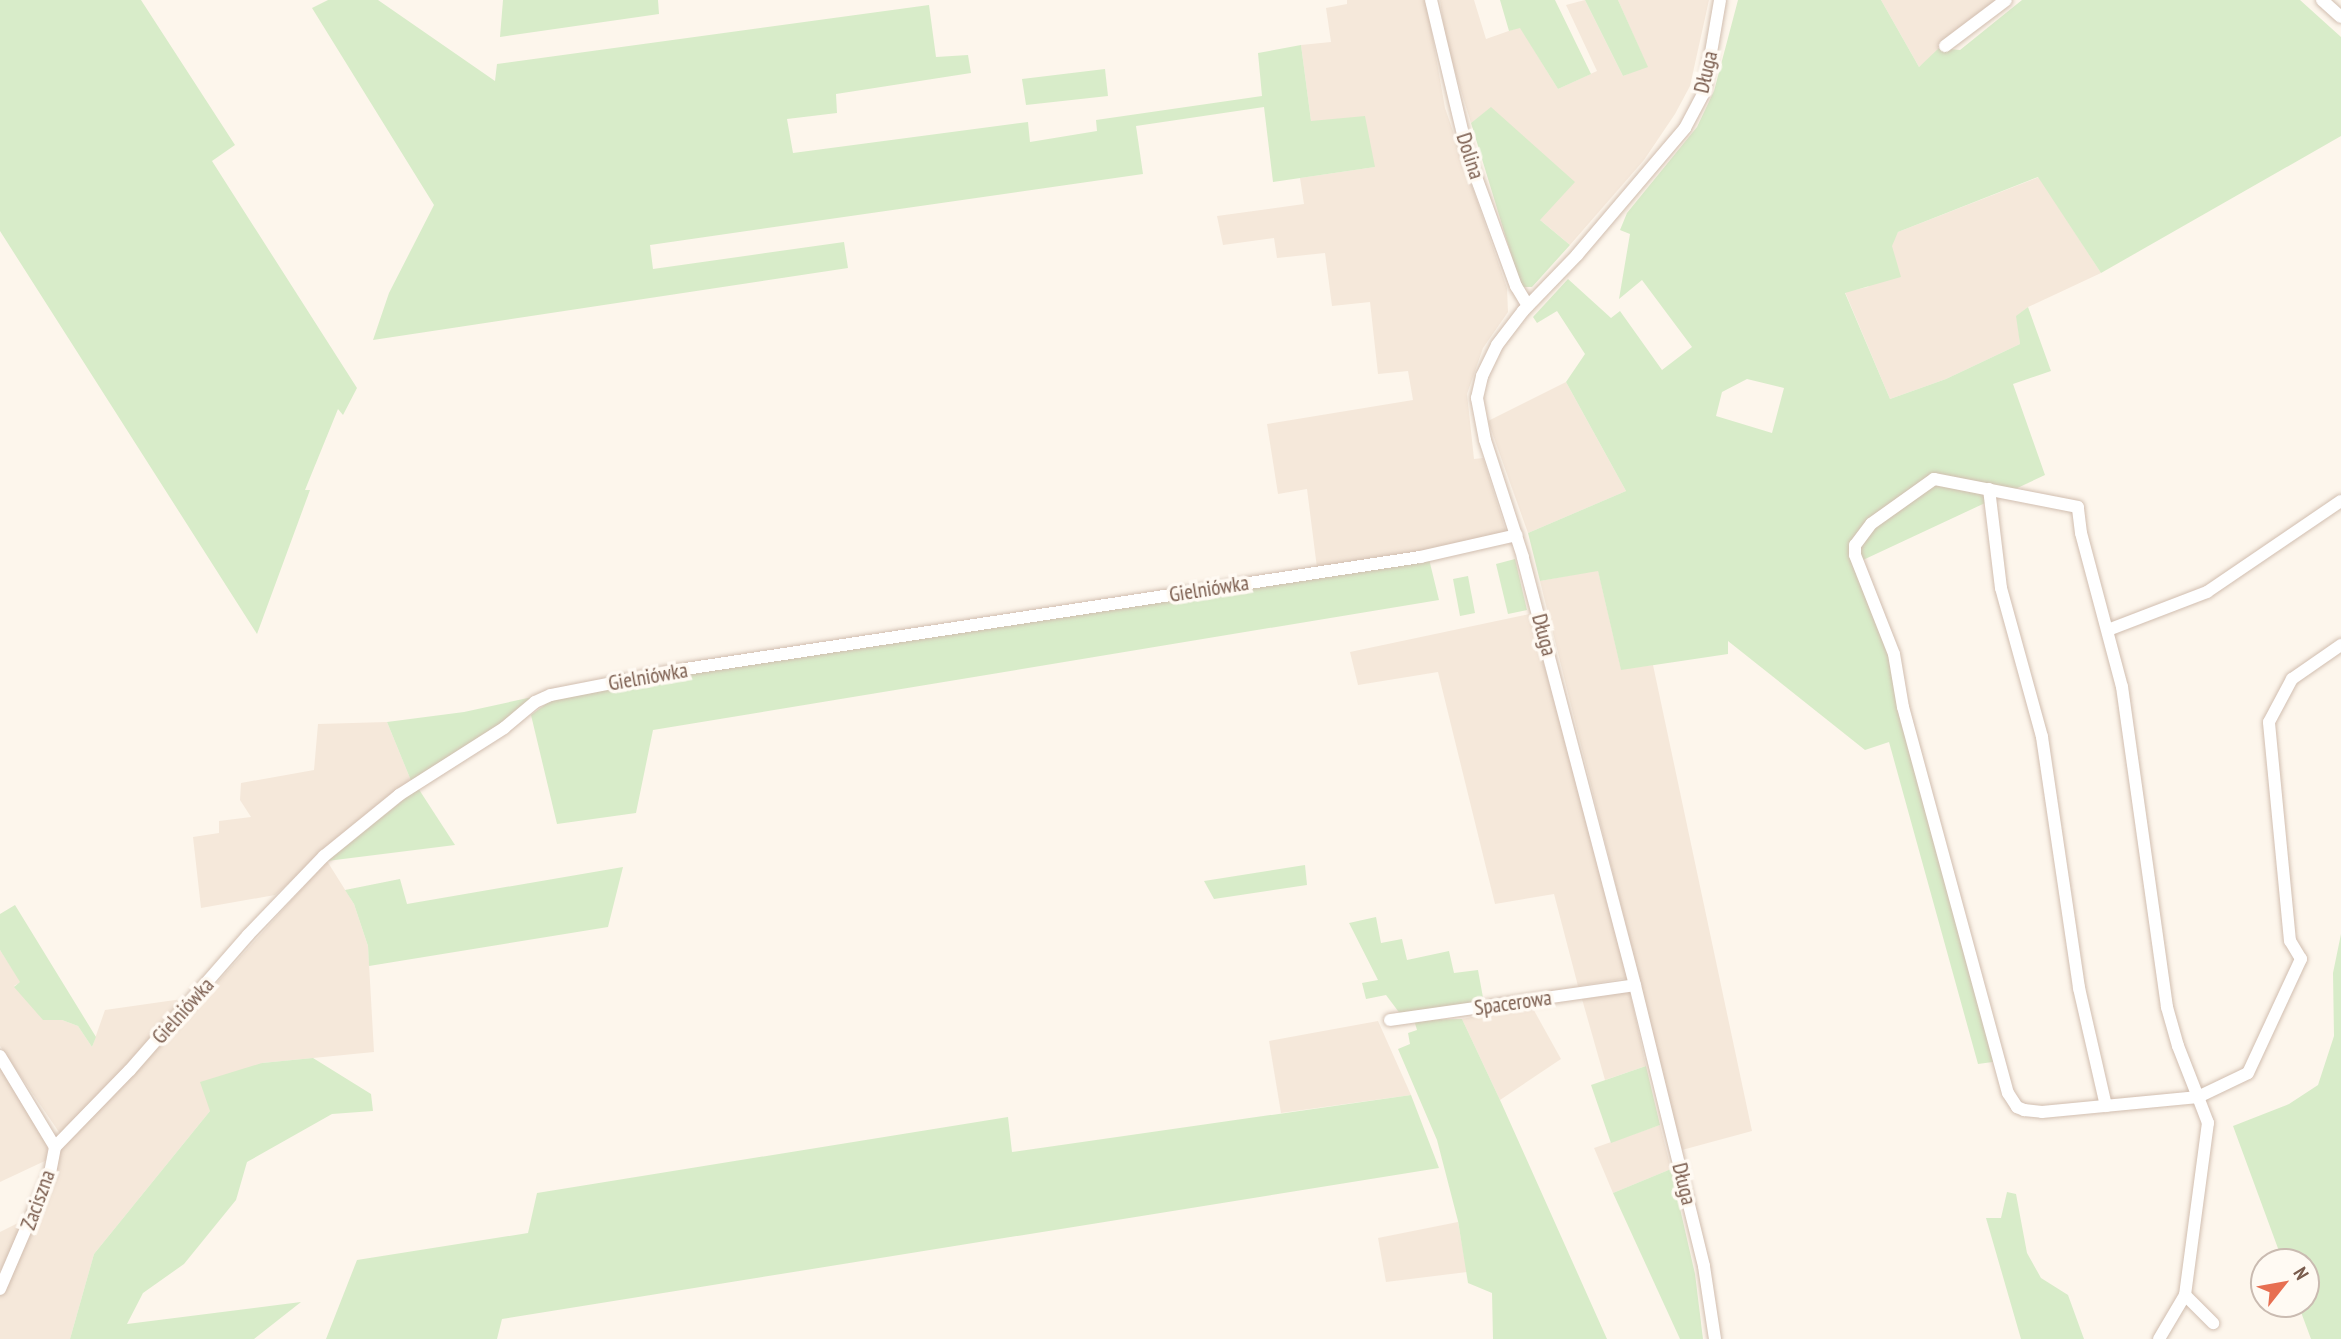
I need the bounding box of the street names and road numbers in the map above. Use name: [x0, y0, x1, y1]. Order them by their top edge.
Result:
street label: Długa: [1689, 48, 1723, 96]
street label: Dolina: [1451, 130, 1489, 182]
street label: Gielniówka: [1167, 570, 1251, 608]
street label: Długa: [1526, 611, 1562, 659]
street label: Gielniówka: [606, 658, 690, 696]
street label: Gielniówka: [147, 973, 219, 1049]
street label: Spacerowa: [1473, 985, 1553, 1021]
street label: Długa: [1667, 1160, 1701, 1208]
street label: Zaciszna: [16, 1167, 60, 1233]

